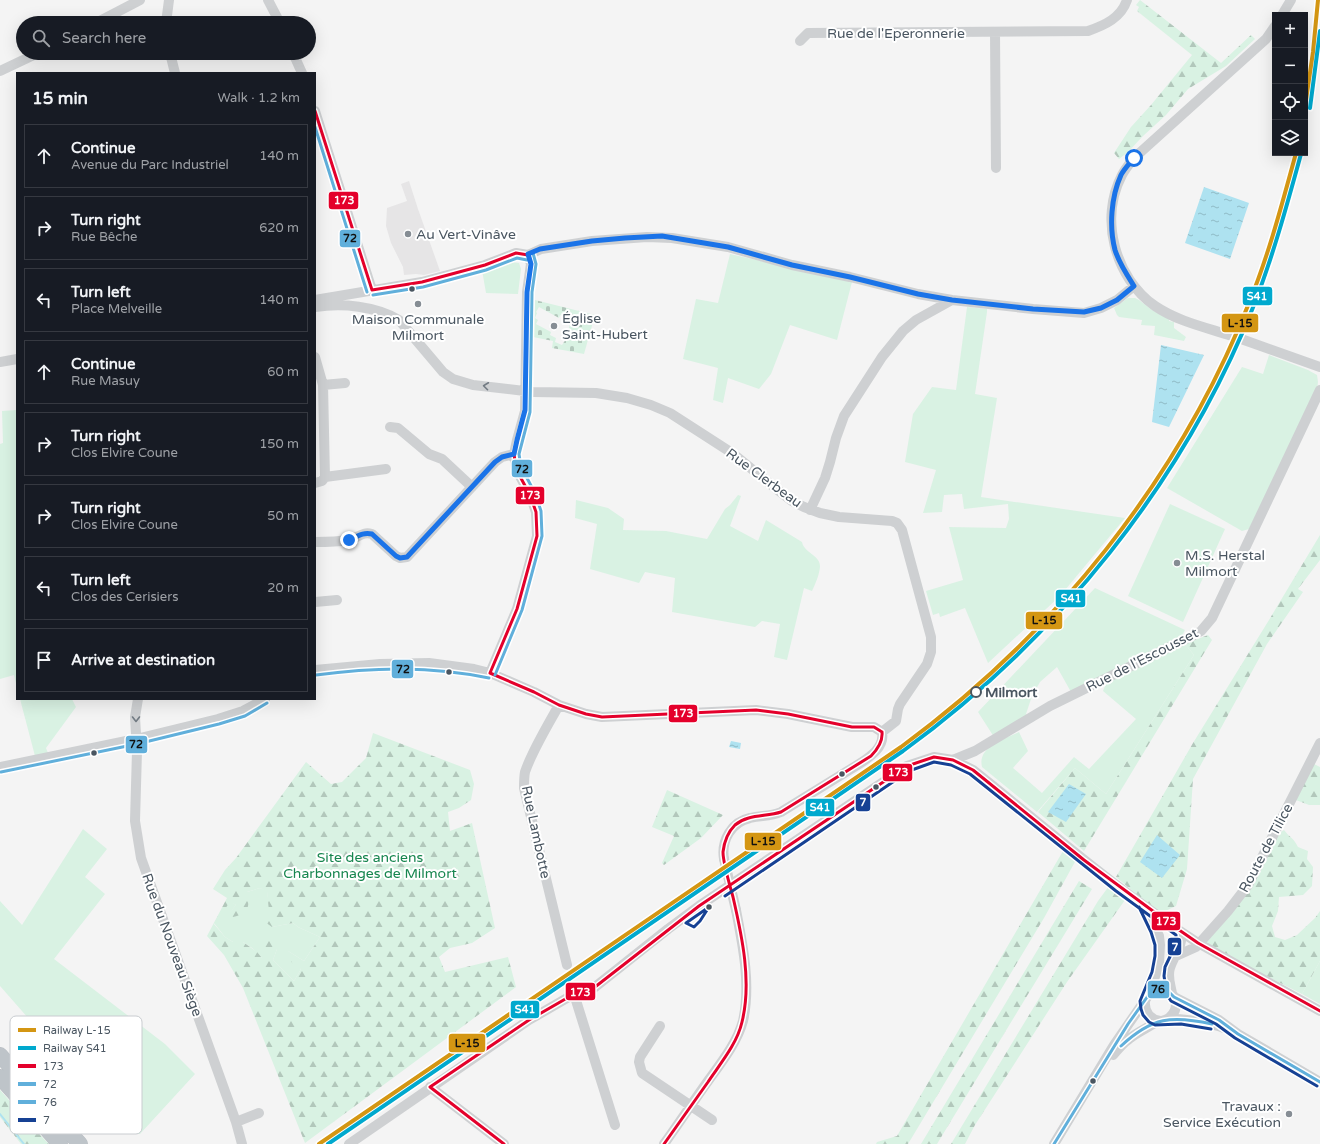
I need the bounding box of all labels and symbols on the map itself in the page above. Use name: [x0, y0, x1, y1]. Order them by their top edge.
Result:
street label: Rue de l'Eperonnerie: [827, 25, 965, 42]
route start: [1125, 149, 1143, 167]
line badge: 173: [328, 191, 359, 210]
text: 173: [334, 194, 354, 207]
place label: Au Vert-Vinâve: [416, 226, 516, 243]
line badge: 72: [339, 229, 361, 248]
marker: Au Vert-Vinâve: [403, 229, 413, 239]
text: 72: [343, 232, 357, 245]
unlabelled marker: [407, 284, 417, 294]
line badge: S41: [1242, 286, 1273, 306]
text: S41: [1247, 290, 1267, 303]
marker: Maison Communale Milmort: [413, 299, 423, 309]
place label: Église Saint-Hubert: [562, 310, 648, 343]
place label: Maison Communale Milmort: [352, 311, 484, 344]
line badge: L-15: [1221, 313, 1259, 333]
text: L-15: [1228, 317, 1252, 330]
marker: Église Saint-Hubert: [549, 321, 559, 331]
one-way arrow: [483, 382, 489, 391]
street label: Rue Clerbeau: [723, 445, 805, 511]
line badge: 72: [511, 459, 533, 478]
text: 72: [515, 463, 529, 476]
line badge: 173: [515, 486, 545, 505]
text: 173: [520, 489, 540, 502]
route end: [340, 531, 358, 549]
place label: M.S. Herstal Milmort: [1185, 547, 1265, 580]
marker: M.S. Herstal Milmort: [1172, 558, 1182, 568]
line badge: S41: [1055, 589, 1086, 608]
text: S41: [1061, 592, 1081, 605]
line badge: L-15: [1025, 611, 1063, 630]
text: L-15: [1032, 614, 1056, 627]
street label: Rue de l'Escousset: [1083, 624, 1202, 696]
line badge: 72: [391, 659, 414, 679]
text: 72: [396, 663, 410, 676]
unlabelled marker: [444, 667, 454, 677]
place label: Milmort: [985, 684, 1038, 701]
marker: Milmort: [970, 686, 982, 698]
line badge: 173: [668, 704, 698, 723]
text: 173: [673, 707, 693, 720]
one-way arrow: [132, 716, 140, 722]
line badge: 72: [125, 735, 148, 754]
text: 72: [129, 738, 143, 751]
unlabelled marker: [89, 748, 99, 758]
line badge: 173: [882, 763, 913, 782]
text: 173: [888, 766, 908, 779]
unlabelled marker: [837, 769, 847, 779]
unlabelled marker: [871, 782, 881, 792]
street label: Rue Lambotte: [518, 784, 554, 880]
line badge: 7: [855, 793, 871, 812]
text: 7: [860, 796, 867, 809]
line badge: S41: [805, 798, 835, 817]
text: S41: [810, 801, 830, 814]
street label: Route de Tilice: [1235, 801, 1297, 895]
line badge: L-15: [744, 832, 782, 851]
text: L-15: [751, 835, 775, 848]
park label: Site des anciens Charbonnages de Milmort: [283, 849, 457, 882]
street label: Rue du Nouveau Siège: [138, 871, 206, 1019]
unlabelled marker: [704, 902, 714, 912]
line badge: 173: [1151, 911, 1181, 931]
text: 173: [1156, 915, 1176, 928]
line badge: 7: [1167, 937, 1182, 956]
text: 7: [1172, 941, 1179, 954]
line badge: 76: [1147, 980, 1170, 999]
line badge: 173: [565, 982, 596, 1001]
text: 76: [1151, 983, 1165, 996]
text: 173: [570, 986, 590, 999]
line badge: S41: [510, 1000, 540, 1019]
text: S41: [515, 1003, 535, 1016]
legend: [10, 1016, 142, 1134]
text: Railway L-15: [43, 1024, 111, 1037]
line badge: L-15: [448, 1033, 486, 1053]
text: L-15: [455, 1037, 479, 1050]
text: Railway S41: [43, 1042, 107, 1055]
text: 173: [43, 1060, 64, 1073]
unlabelled marker: [1088, 1076, 1098, 1086]
text: 72: [43, 1078, 57, 1091]
text: 76: [43, 1096, 57, 1109]
place label: Travaux : Service Exécution: [1163, 1098, 1281, 1131]
marker: Travaux : Service Exécution: [1284, 1109, 1294, 1119]
text: 7: [43, 1114, 50, 1127]

